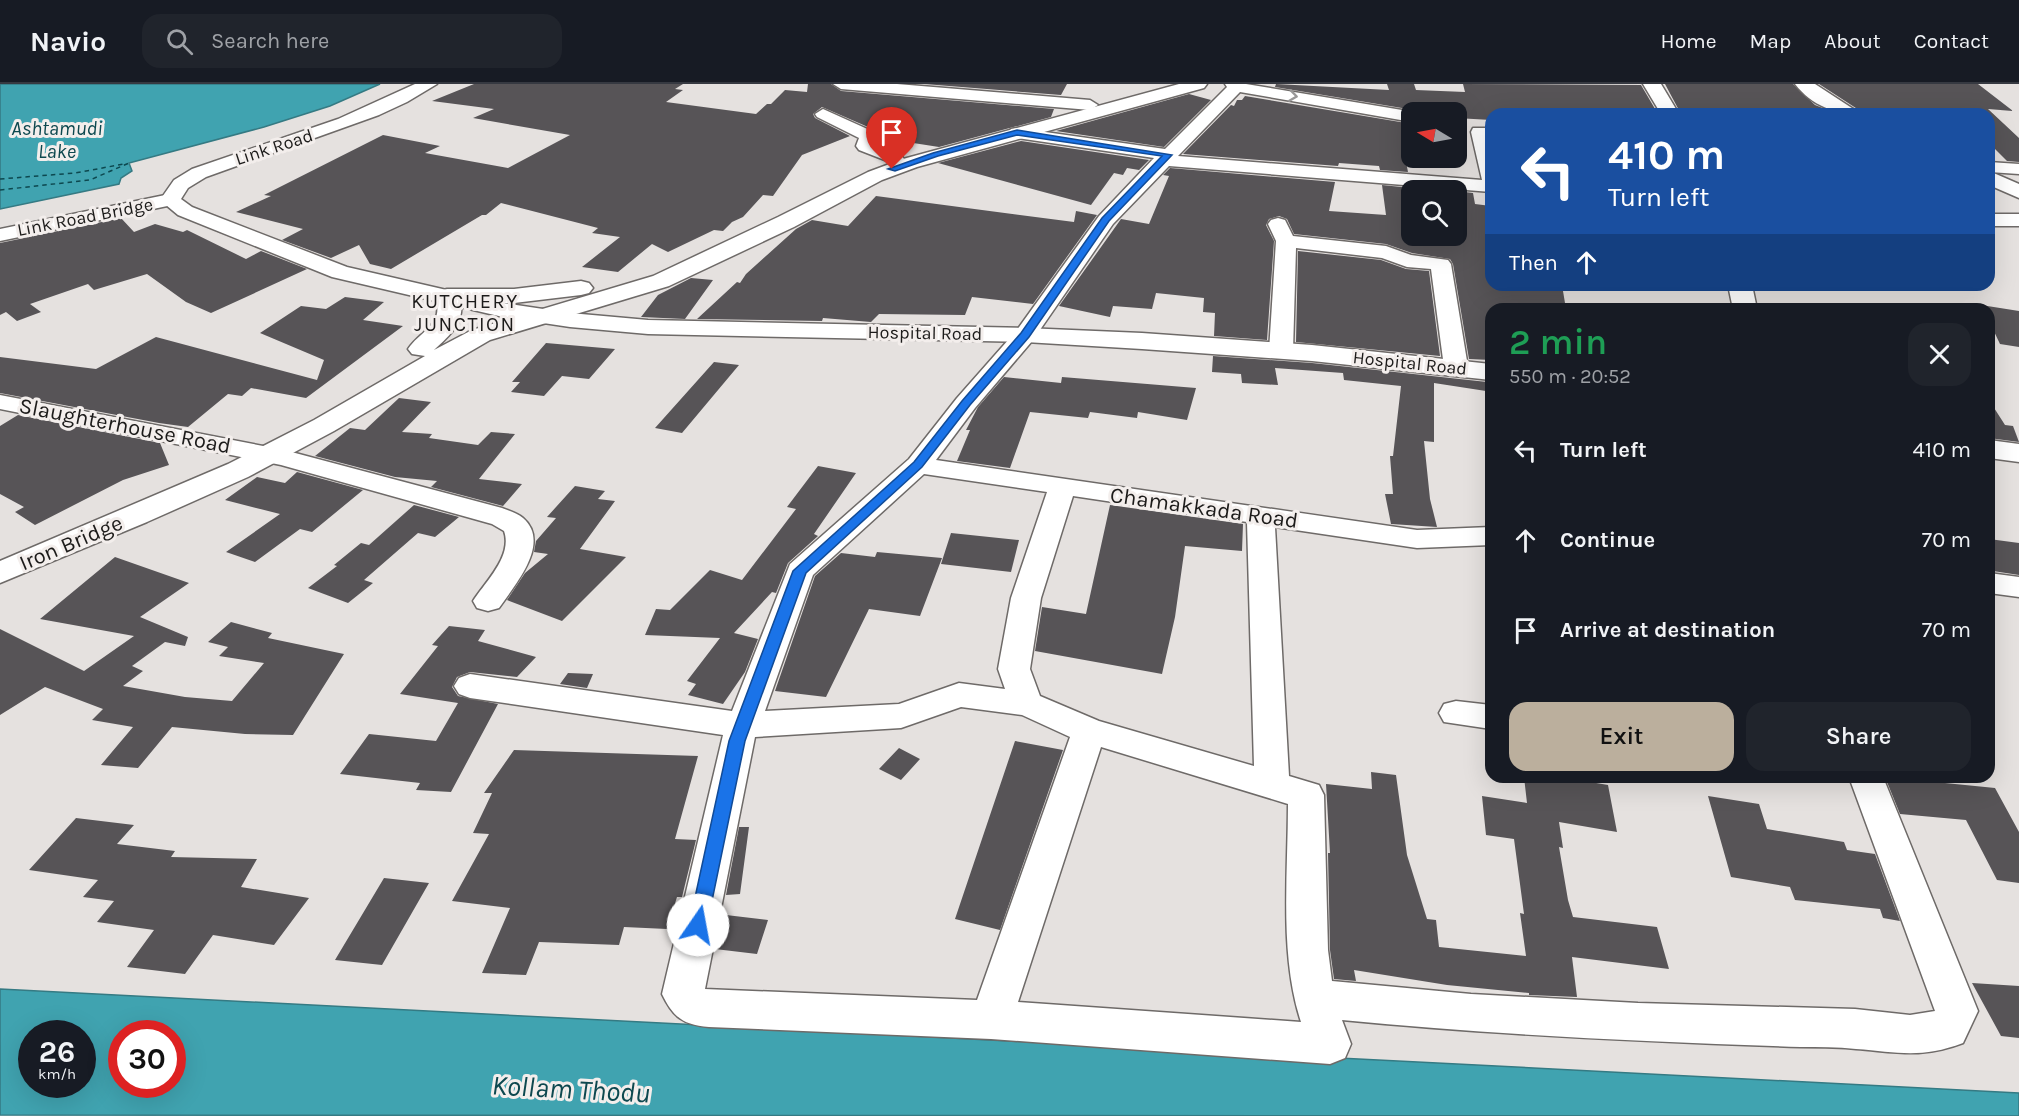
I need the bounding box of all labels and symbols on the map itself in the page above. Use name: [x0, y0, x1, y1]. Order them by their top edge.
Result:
one-way arrow: [1289, 90, 1298, 102]
north arrow: [1401, 102, 1467, 168]
pin: [866, 107, 917, 169]
water label: Ashtamudi Lake: [11, 117, 103, 163]
street label: Link Road: [232, 124, 316, 170]
street label: Link Road Bridge: [15, 193, 155, 241]
district label: KUTCHERY JUNCTION: [411, 290, 519, 336]
street label: Hospital Road: [867, 321, 983, 345]
street label: Hospital Road: [1352, 346, 1468, 380]
street label: Slaughterhouse Road: [17, 393, 233, 459]
street label: Chamakkada Road: [1108, 482, 1300, 534]
street label: Iron Bridge: [15, 510, 127, 576]
position arrow: [666, 893, 730, 957]
speed limit sign: 30: [108, 1020, 186, 1098]
water label: Kollam Thodu: [491, 1068, 651, 1110]

